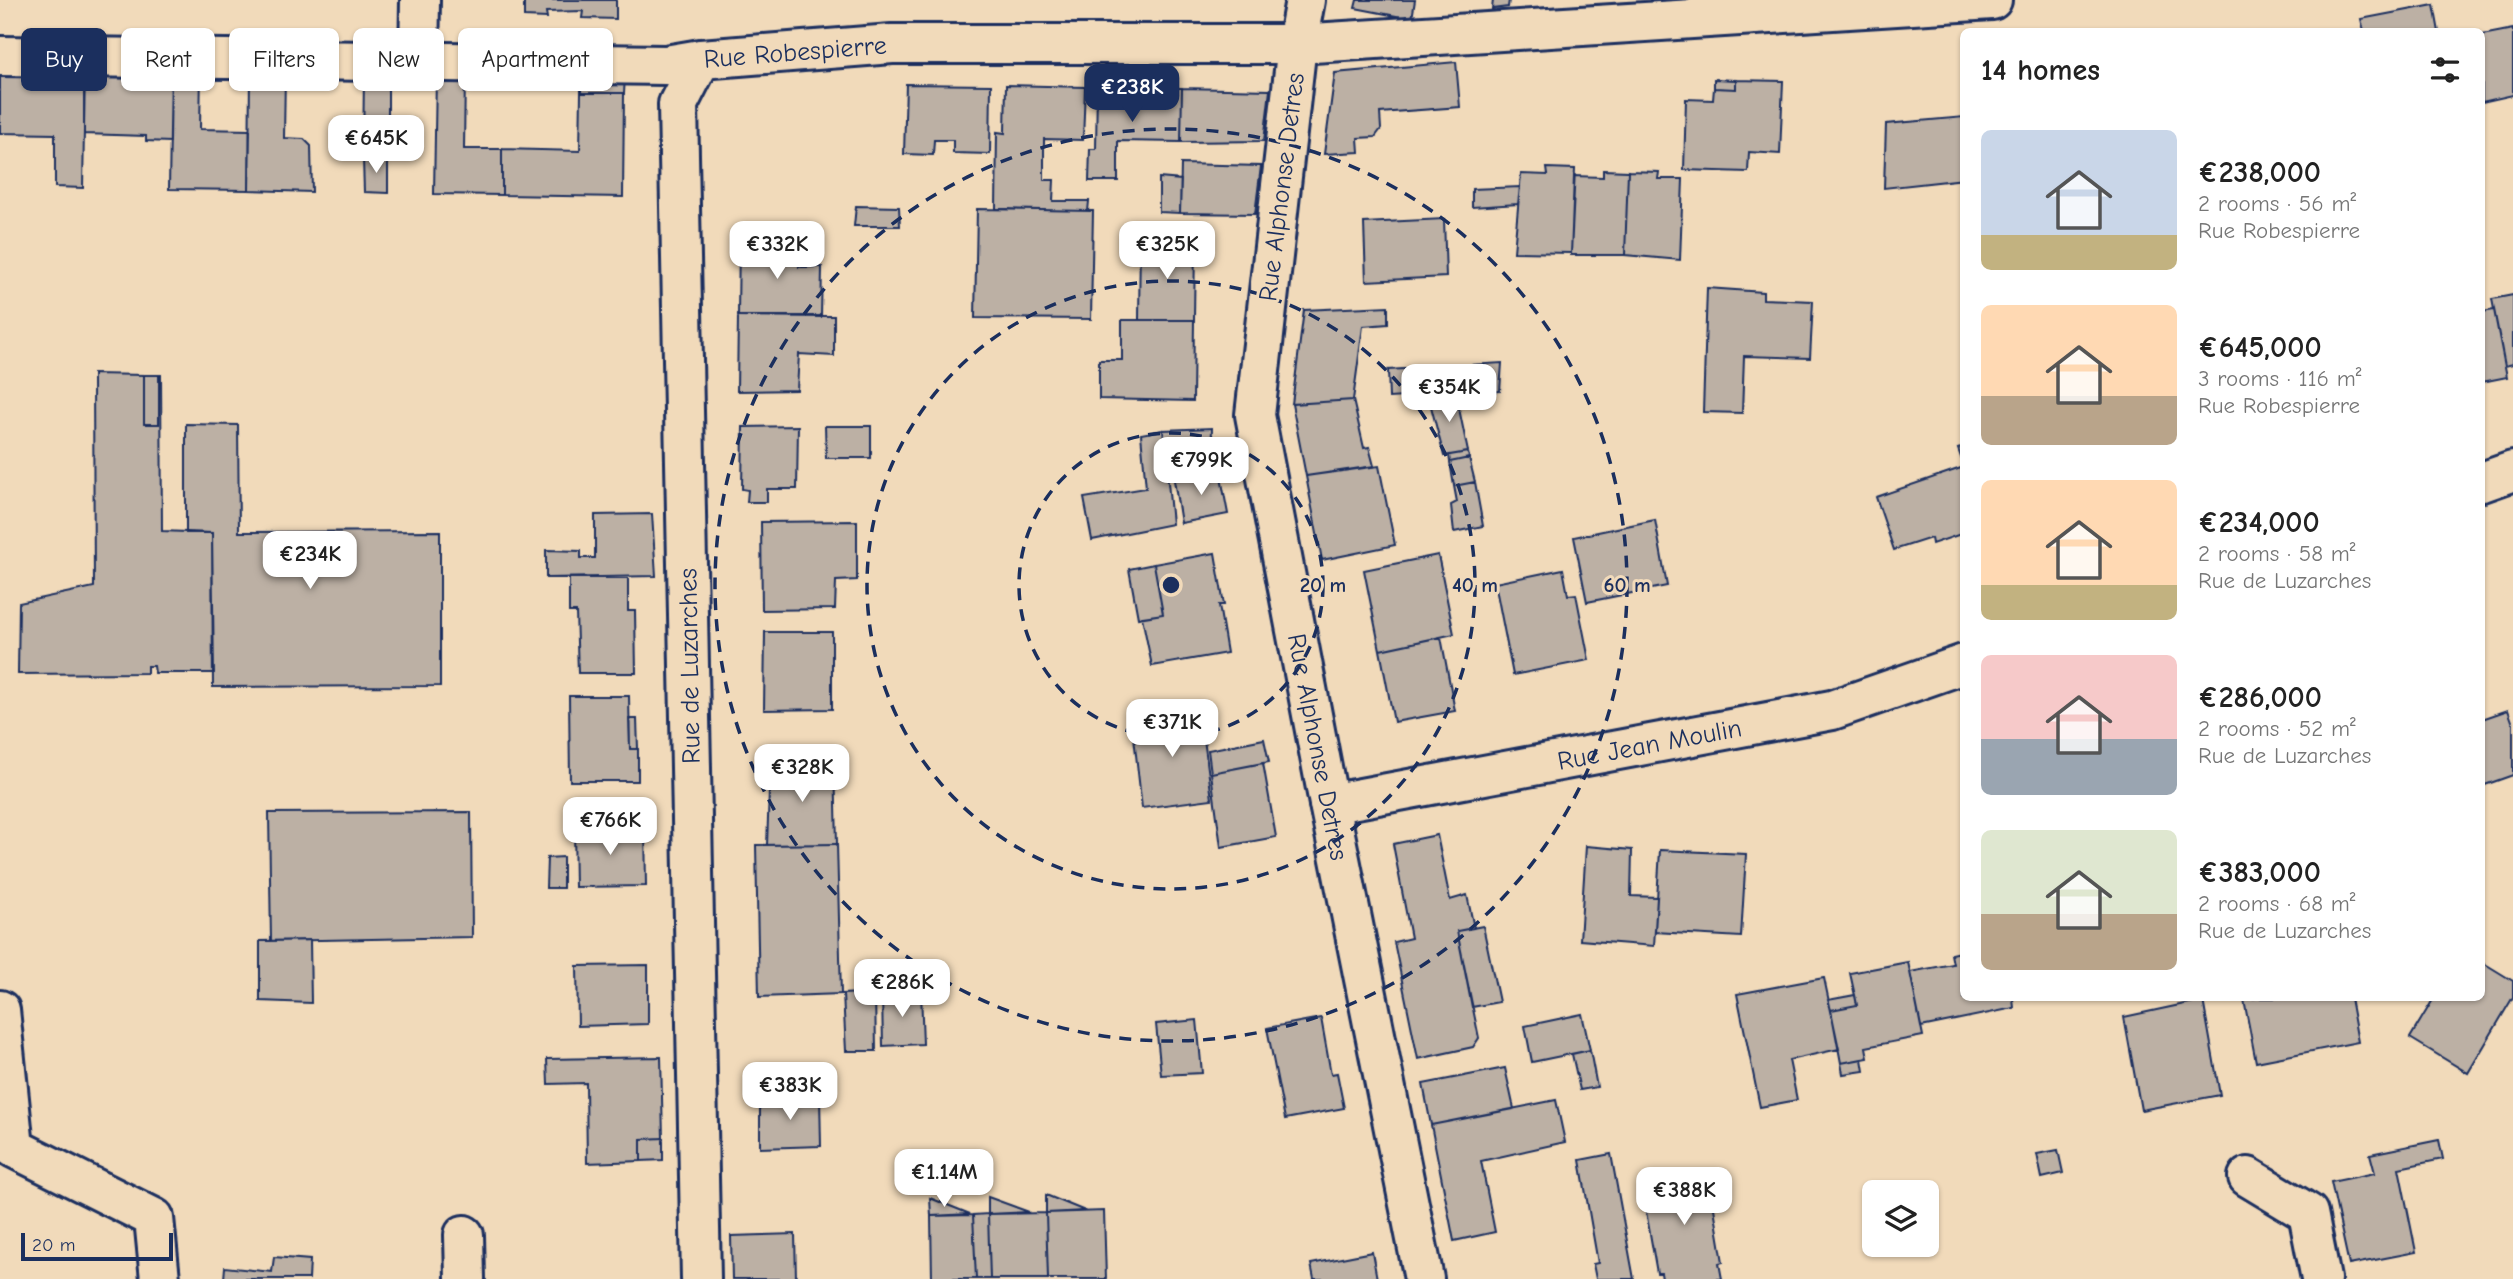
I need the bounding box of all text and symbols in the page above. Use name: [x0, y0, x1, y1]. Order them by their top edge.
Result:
chip: Buy: [21, 28, 107, 91]
chip: Rent: [121, 28, 215, 91]
chip: Filters: [229, 28, 339, 91]
chip: New: [353, 28, 444, 91]
chip: Apartment: [458, 28, 613, 91]
street label: Rue Robespierre: [703, 30, 888, 75]
icon: filters: [2426, 51, 2464, 89]
text: 14 homes: [1981, 53, 2100, 88]
pin: €238K: [1083, 64, 1181, 124]
street label: Rue Alphonse Detres: [1253, 71, 1311, 303]
text: €238K: [1100, 73, 1164, 100]
pin: €645K: [327, 116, 425, 175]
text: €645K: [344, 124, 408, 151]
text: €238,000: [2198, 155, 2321, 190]
icon: home: [2037, 158, 2121, 242]
text: 2 rooms · 56 m²: [2198, 190, 2356, 217]
text: Rue Robespierre: [2198, 217, 2360, 244]
pin: €332K: [728, 222, 826, 281]
pin: €325K: [1118, 222, 1216, 281]
text: €332K: [746, 230, 808, 257]
text: €325K: [1135, 230, 1199, 257]
text: €645,000: [2198, 330, 2322, 365]
icon: home: [2037, 333, 2121, 417]
pin: €354K: [1400, 364, 1498, 424]
text: 3 rooms · 116 m²: [2198, 365, 2362, 392]
text: €354K: [1417, 373, 1481, 400]
text: Rue Robespierre: [2198, 392, 2360, 419]
pin: €799K: [1152, 438, 1250, 497]
text: €799K: [1170, 446, 1232, 473]
text: €234,000: [2198, 505, 2320, 540]
icon: home: [2037, 508, 2121, 592]
pin: €234K: [261, 532, 359, 591]
text: €234K: [279, 540, 341, 567]
text: 2 rooms · 58 m²: [2198, 540, 2356, 567]
text: Rue de Luzarches: [2198, 567, 2371, 594]
street label: Rue de Luzarches: [673, 568, 707, 764]
centre of rings: [1159, 573, 1183, 597]
text: 20 m: [1300, 573, 1346, 597]
text: 40 m: [1452, 573, 1498, 597]
text: 60 m: [1603, 573, 1651, 597]
street label: Rue Alphonse Detres: [1281, 631, 1354, 863]
text: €286,000: [2198, 680, 2322, 715]
icon: home: [2037, 683, 2121, 767]
pin: €371K: [1123, 700, 1221, 759]
text: €371K: [1142, 708, 1202, 735]
street label: Rue Jean Moulin: [1555, 713, 1744, 777]
text: 2 rooms · 52 m²: [2198, 715, 2356, 742]
text: Rue de Luzarches: [2198, 742, 2371, 769]
pin: €328K: [753, 744, 851, 804]
text: €328K: [770, 753, 834, 780]
pin: €766K: [561, 798, 659, 857]
text: €766K: [579, 806, 641, 833]
text: €383,000: [2198, 855, 2321, 890]
icon: home: [2037, 858, 2121, 942]
text: 2 rooms · 68 m²: [2198, 890, 2356, 917]
text: Rue de Luzarches: [2198, 917, 2371, 944]
pin: €286K: [853, 960, 951, 1019]
text: €286K: [870, 968, 934, 995]
pin: €383K: [741, 1062, 839, 1122]
text: €383K: [758, 1071, 822, 1098]
pin: €1.14M: [887, 1150, 1001, 1209]
text: €1.14M: [910, 1158, 978, 1185]
pin: €388K: [1635, 1168, 1733, 1227]
text: €388K: [1652, 1176, 1716, 1203]
map controls: [1862, 1180, 1939, 1257]
button: layers: [1862, 1180, 1939, 1257]
scale bar: [21, 1230, 173, 1262]
text: 20 m: [32, 1234, 76, 1256]

